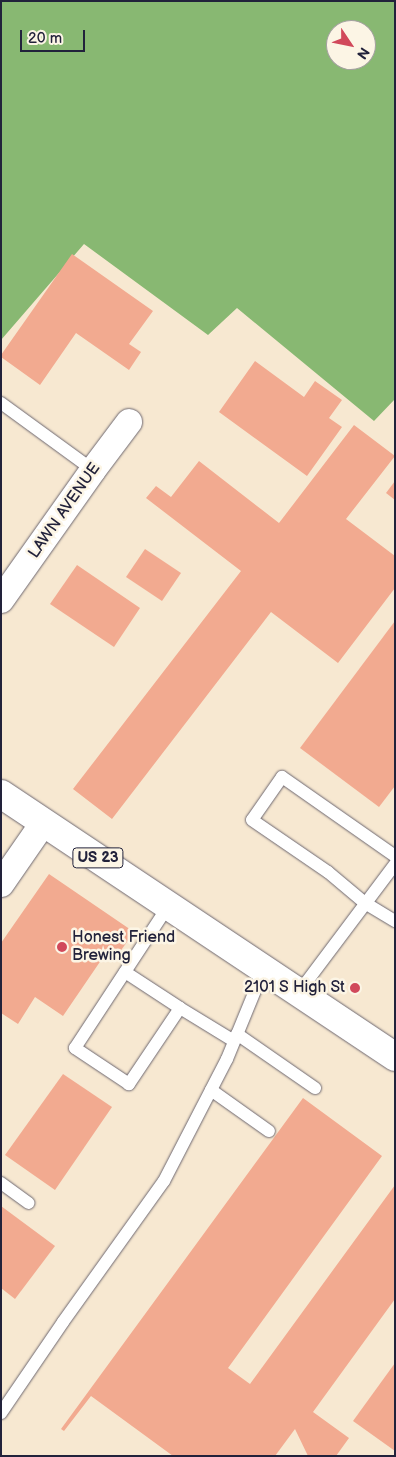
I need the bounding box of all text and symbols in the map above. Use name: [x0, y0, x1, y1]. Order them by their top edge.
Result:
scale bar: [22, 20, 88, 52]
north arrow: [326, 20, 376, 70]
text: 20 m: [28, 29, 62, 48]
text: N: [353, 44, 373, 62]
street label: LAWN AVENUE: [25, 460, 105, 562]
road number: US 23: [72, 846, 124, 870]
place label: Honest Friend Brewing: [72, 928, 175, 966]
marker: Honest Friend Brewing: [56, 941, 68, 953]
place label: 2101 S High St: [243, 978, 345, 998]
marker: 2101 S High St: [349, 982, 361, 994]

